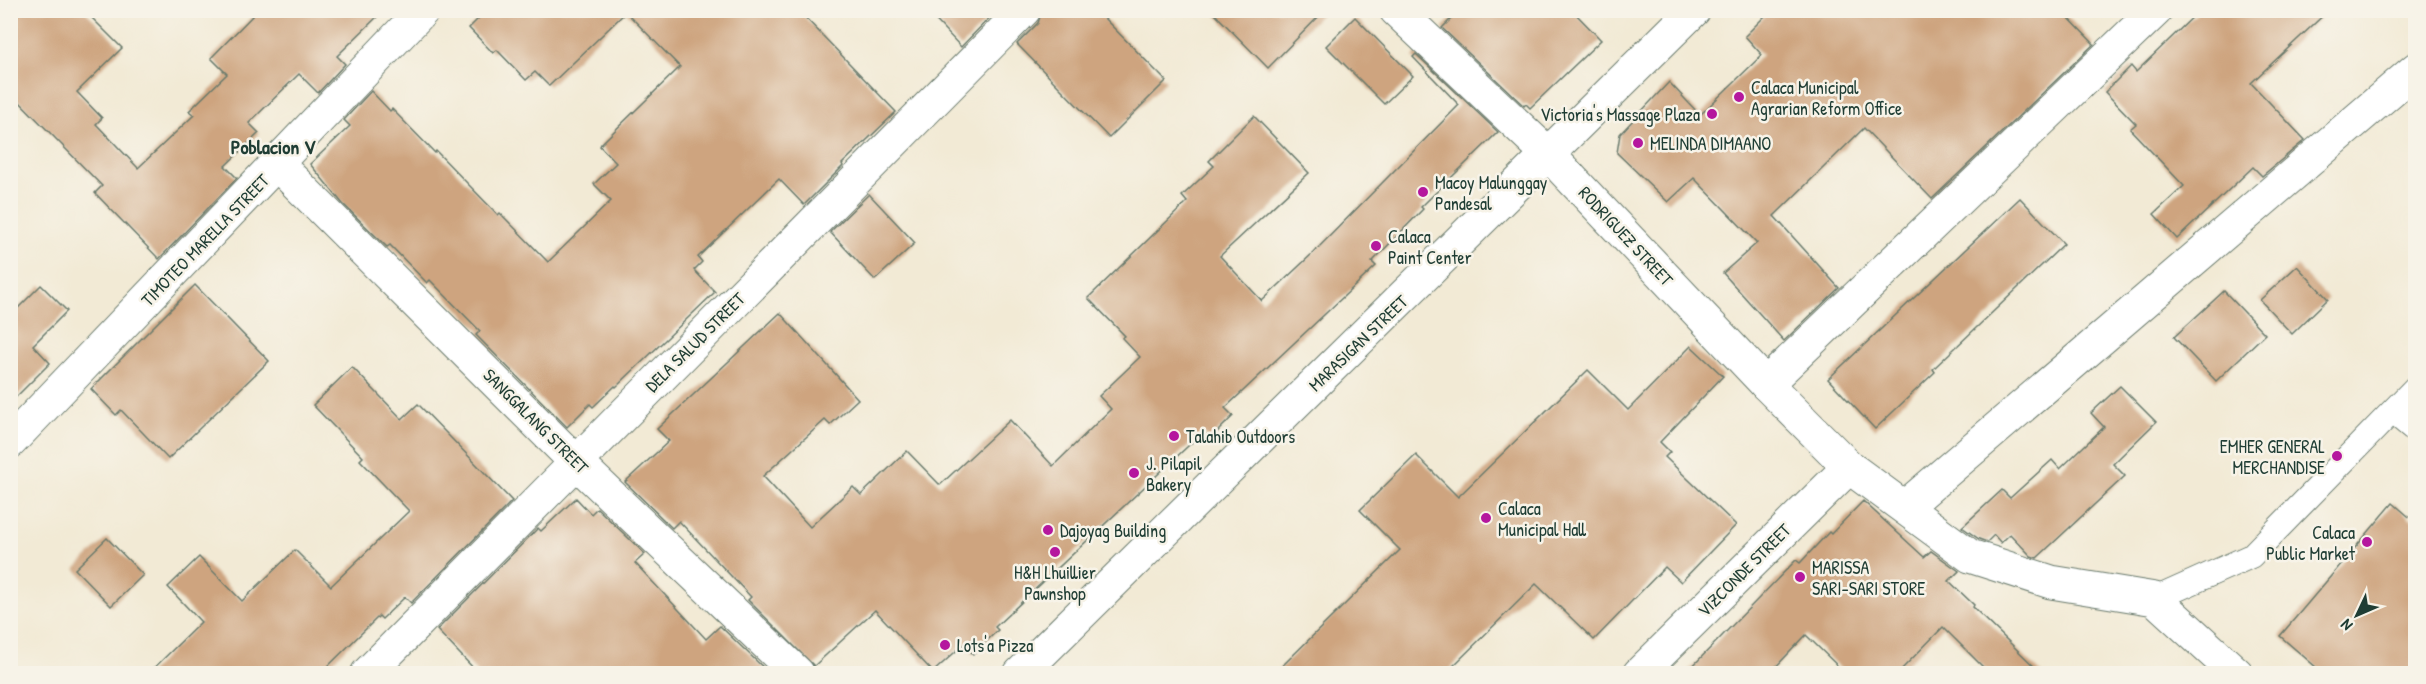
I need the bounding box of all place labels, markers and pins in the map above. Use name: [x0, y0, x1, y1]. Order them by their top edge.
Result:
place label: Calaca Municipal Agrarian Reform Office: [1751, 75, 1902, 121]
marker: Calaca Municipal Agrarian Reform Office: [1732, 90, 1746, 104]
place label: Victoria's Massage Plaza: [1540, 102, 1700, 127]
marker: Victoria's Massage Plaza: [1705, 107, 1719, 121]
place label: MELINDA DIMAANO: [1650, 131, 1771, 156]
marker: MELINDA DIMAANO: [1631, 136, 1645, 150]
place label: Macoy Malunggay Pandesal: [1435, 170, 1548, 216]
marker: Macoy Malunggay Pandesal: [1416, 185, 1430, 199]
place label: Calaca Paint Center: [1388, 224, 1472, 270]
marker: Calaca Paint Center: [1369, 239, 1383, 253]
place label: Talahib Outdoors: [1186, 424, 1295, 449]
marker: Talahib Outdoors: [1167, 429, 1181, 443]
place label: EMHER GENERAL MERCHANDISE: [2220, 434, 2325, 480]
marker: EMHER GENERAL MERCHANDISE: [2330, 449, 2344, 463]
place label: J. Pilapil Bakery: [1146, 451, 1202, 497]
marker: J. Pilapil Bakery: [1127, 466, 1141, 480]
place label: Calaca Municipal Hall: [1498, 496, 1586, 542]
marker: Calaca Municipal Hall: [1479, 511, 1493, 525]
place label: Dajoyag Building: [1060, 518, 1166, 543]
place label: Calaca Public Market: [2266, 520, 2356, 566]
marker: Dajoyag Building: [1041, 523, 1055, 537]
marker: Calaca Public Market: [2360, 535, 2374, 549]
marker: H&H Lhuillier Pawnshop: [1048, 545, 1062, 559]
place label: MARISSA SARI-SARI STORE: [1812, 555, 1925, 601]
place label: H&H Lhuillier Pawnshop: [1014, 560, 1096, 606]
marker: MARISSA SARI-SARI STORE: [1793, 570, 1807, 584]
place label: Lots'a Pizza: [957, 633, 1033, 658]
marker: Lots'a Pizza: [938, 638, 952, 652]

